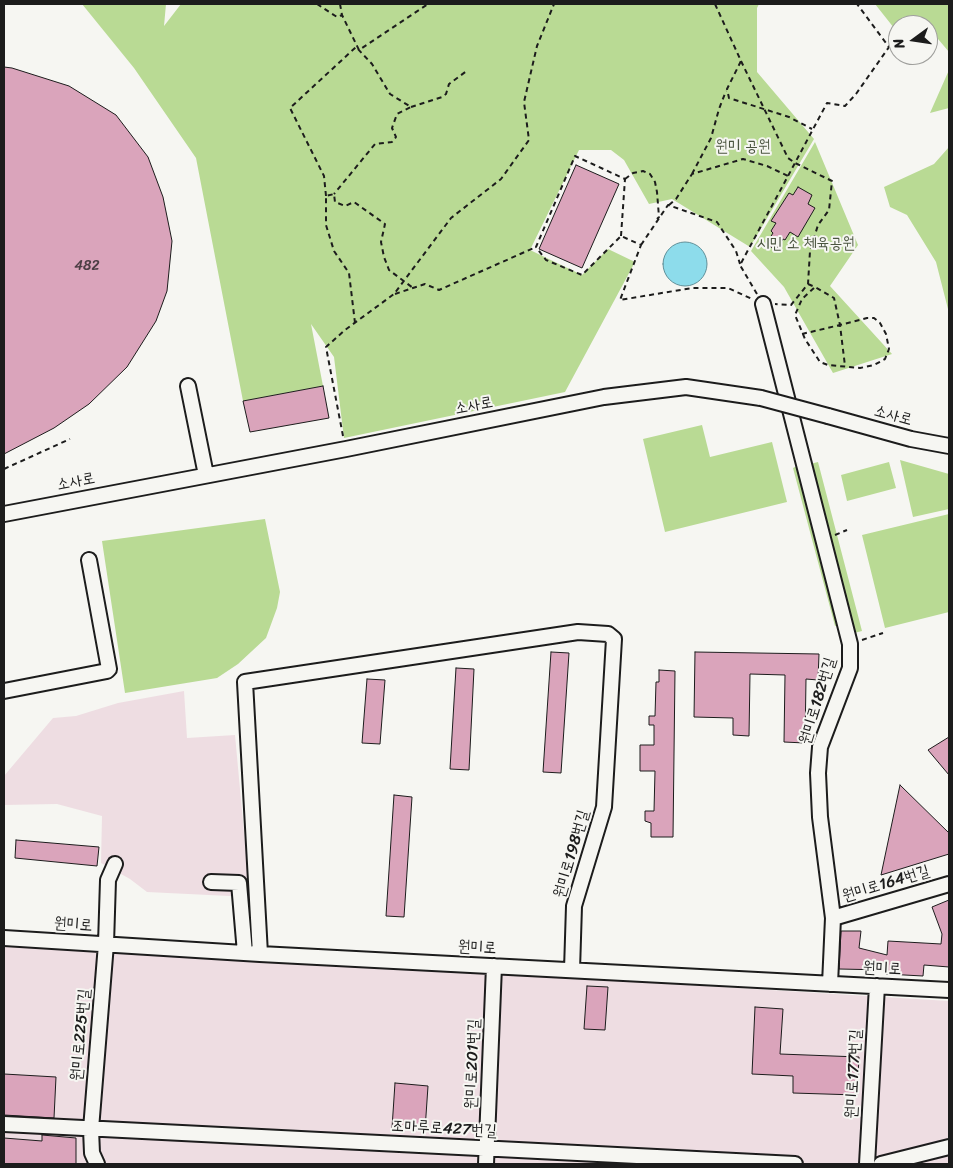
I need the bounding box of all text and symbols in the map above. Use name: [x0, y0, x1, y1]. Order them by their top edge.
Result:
north arrow: [888, 15, 938, 65]
text: N: [886, 36, 912, 51]
park label: 원미 공원: [715, 137, 771, 157]
park label: 시민 소 체육공원: [757, 234, 855, 254]
house number: 482: [74, 258, 100, 274]
street label: 소사로: [453, 393, 495, 419]
street label: 소사로: [872, 402, 914, 430]
street label: 소사로: [55, 469, 97, 495]
street label: 원미로182번길: [796, 655, 840, 747]
street label: 원미로198번길: [550, 808, 594, 900]
street label: 원미로164번길: [840, 862, 932, 906]
street label: 원미로: [53, 914, 93, 936]
street label: 원미로: [457, 937, 497, 959]
street label: 원미로: [862, 958, 902, 980]
street label: 원미로225번길: [67, 988, 95, 1082]
street label: 원미로201번길: [462, 1018, 484, 1110]
street label: 원미로177번길: [842, 1029, 866, 1119]
street label: 조마루로427번길: [391, 1117, 497, 1141]

